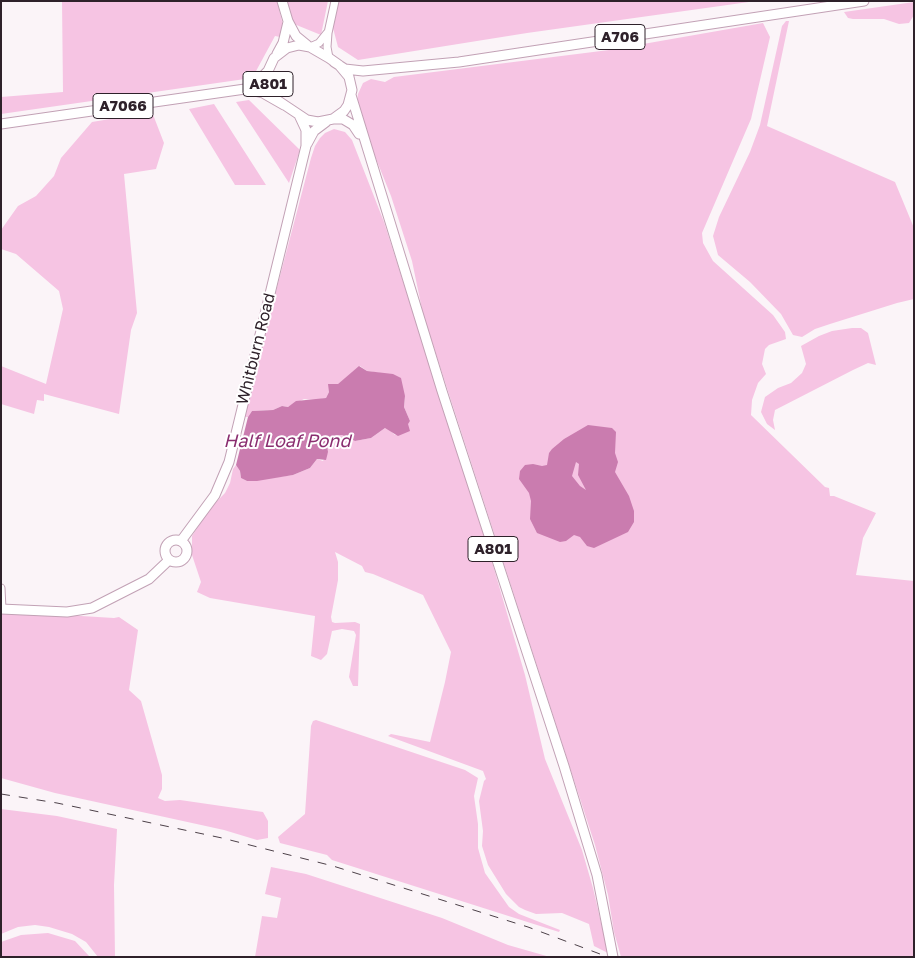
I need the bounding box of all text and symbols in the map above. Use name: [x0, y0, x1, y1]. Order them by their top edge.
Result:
road number: A706: [595, 24, 645, 50]
road number: A801: [243, 72, 293, 96]
road number: A7066: [93, 94, 153, 118]
street label: Whitburn Road: [233, 291, 279, 407]
water label: Half Loaf Pond: [224, 430, 350, 452]
road number: A801: [468, 536, 518, 562]

